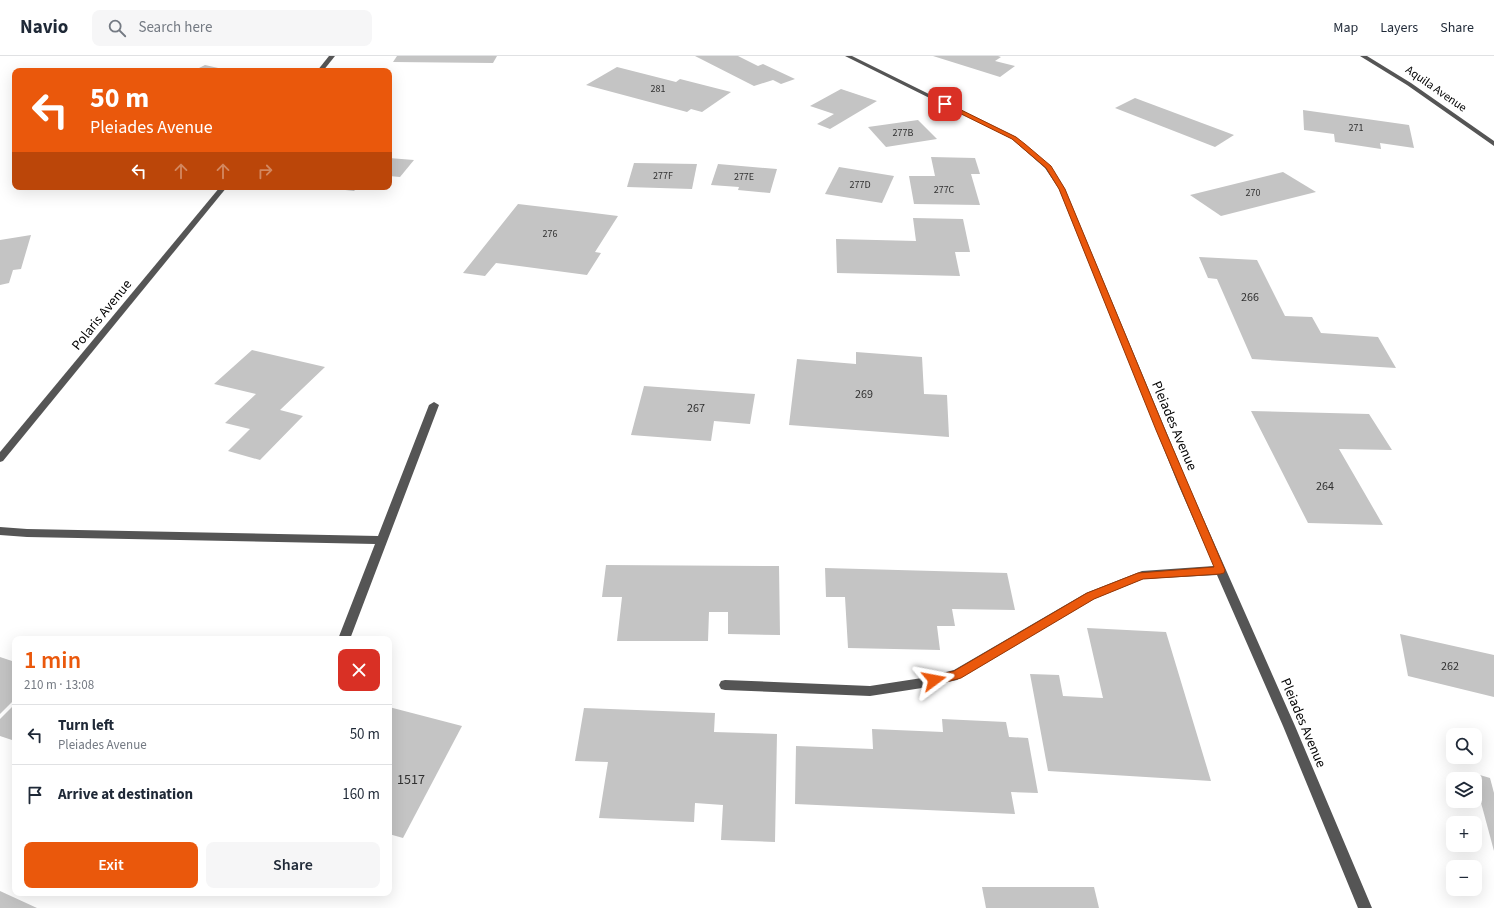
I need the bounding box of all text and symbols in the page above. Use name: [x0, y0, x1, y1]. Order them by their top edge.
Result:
search box: [92, 10, 372, 46]
text: Navio: [20, 14, 68, 41]
icon: search: [106, 17, 128, 39]
text: Search here: [138, 17, 212, 38]
text: Map: [1333, 18, 1358, 38]
text: Layers: [1380, 18, 1418, 38]
text: Share: [1440, 18, 1474, 38]
street label: Aquila Avenue: [1402, 62, 1470, 116]
text: 50 m: [90, 78, 149, 118]
house number: 281: [651, 82, 665, 96]
icon: left: [24, 84, 76, 136]
pin: [928, 87, 962, 121]
icon: arrive: [934, 93, 956, 115]
text: Pleiades Avenue: [90, 115, 213, 140]
house number: 271: [1349, 121, 1363, 135]
house number: 277B: [893, 126, 914, 140]
icon: left: [128, 160, 150, 182]
icon: ahead: [170, 160, 192, 182]
icon: ahead: [212, 160, 234, 182]
icon: right: [254, 160, 276, 182]
house number: 277F: [653, 169, 673, 183]
house number: 277E: [734, 170, 754, 184]
house number: 277D: [849, 178, 871, 192]
house number: 277C: [934, 183, 955, 197]
house number: 270: [1246, 186, 1260, 200]
house number: 276: [543, 227, 557, 241]
street label: Polaris Avenue: [67, 275, 137, 355]
house number: 266: [1241, 289, 1259, 306]
street label: Pleiades Avenue: [1146, 378, 1202, 474]
house number: 269: [855, 386, 873, 403]
house number: 267: [687, 400, 705, 417]
house number: 264: [1316, 478, 1334, 495]
text: 1 min: [24, 643, 81, 678]
button: close: [338, 649, 380, 691]
house number: 262: [1441, 658, 1459, 675]
position arrow: [913, 659, 955, 701]
street label: Pleiades Avenue: [1275, 675, 1331, 771]
text: 210 m · 13:08: [24, 676, 94, 694]
text: Turn left: [58, 715, 114, 736]
icon: left: [24, 724, 46, 746]
text: 50 m: [350, 724, 380, 745]
map controls: [1446, 728, 1482, 896]
button: search: [1446, 728, 1482, 764]
text: Pleiades Avenue: [58, 736, 147, 754]
house number: 1517: [397, 770, 425, 790]
button: layers: [1446, 772, 1482, 808]
icon: arrive: [24, 784, 46, 806]
text: Arrive at destination: [58, 784, 193, 805]
text: 160 m: [342, 784, 380, 805]
button: +: [1446, 816, 1482, 852]
button: Exit: [24, 842, 198, 888]
button: Share: [206, 842, 380, 888]
button: −: [1446, 860, 1482, 896]

